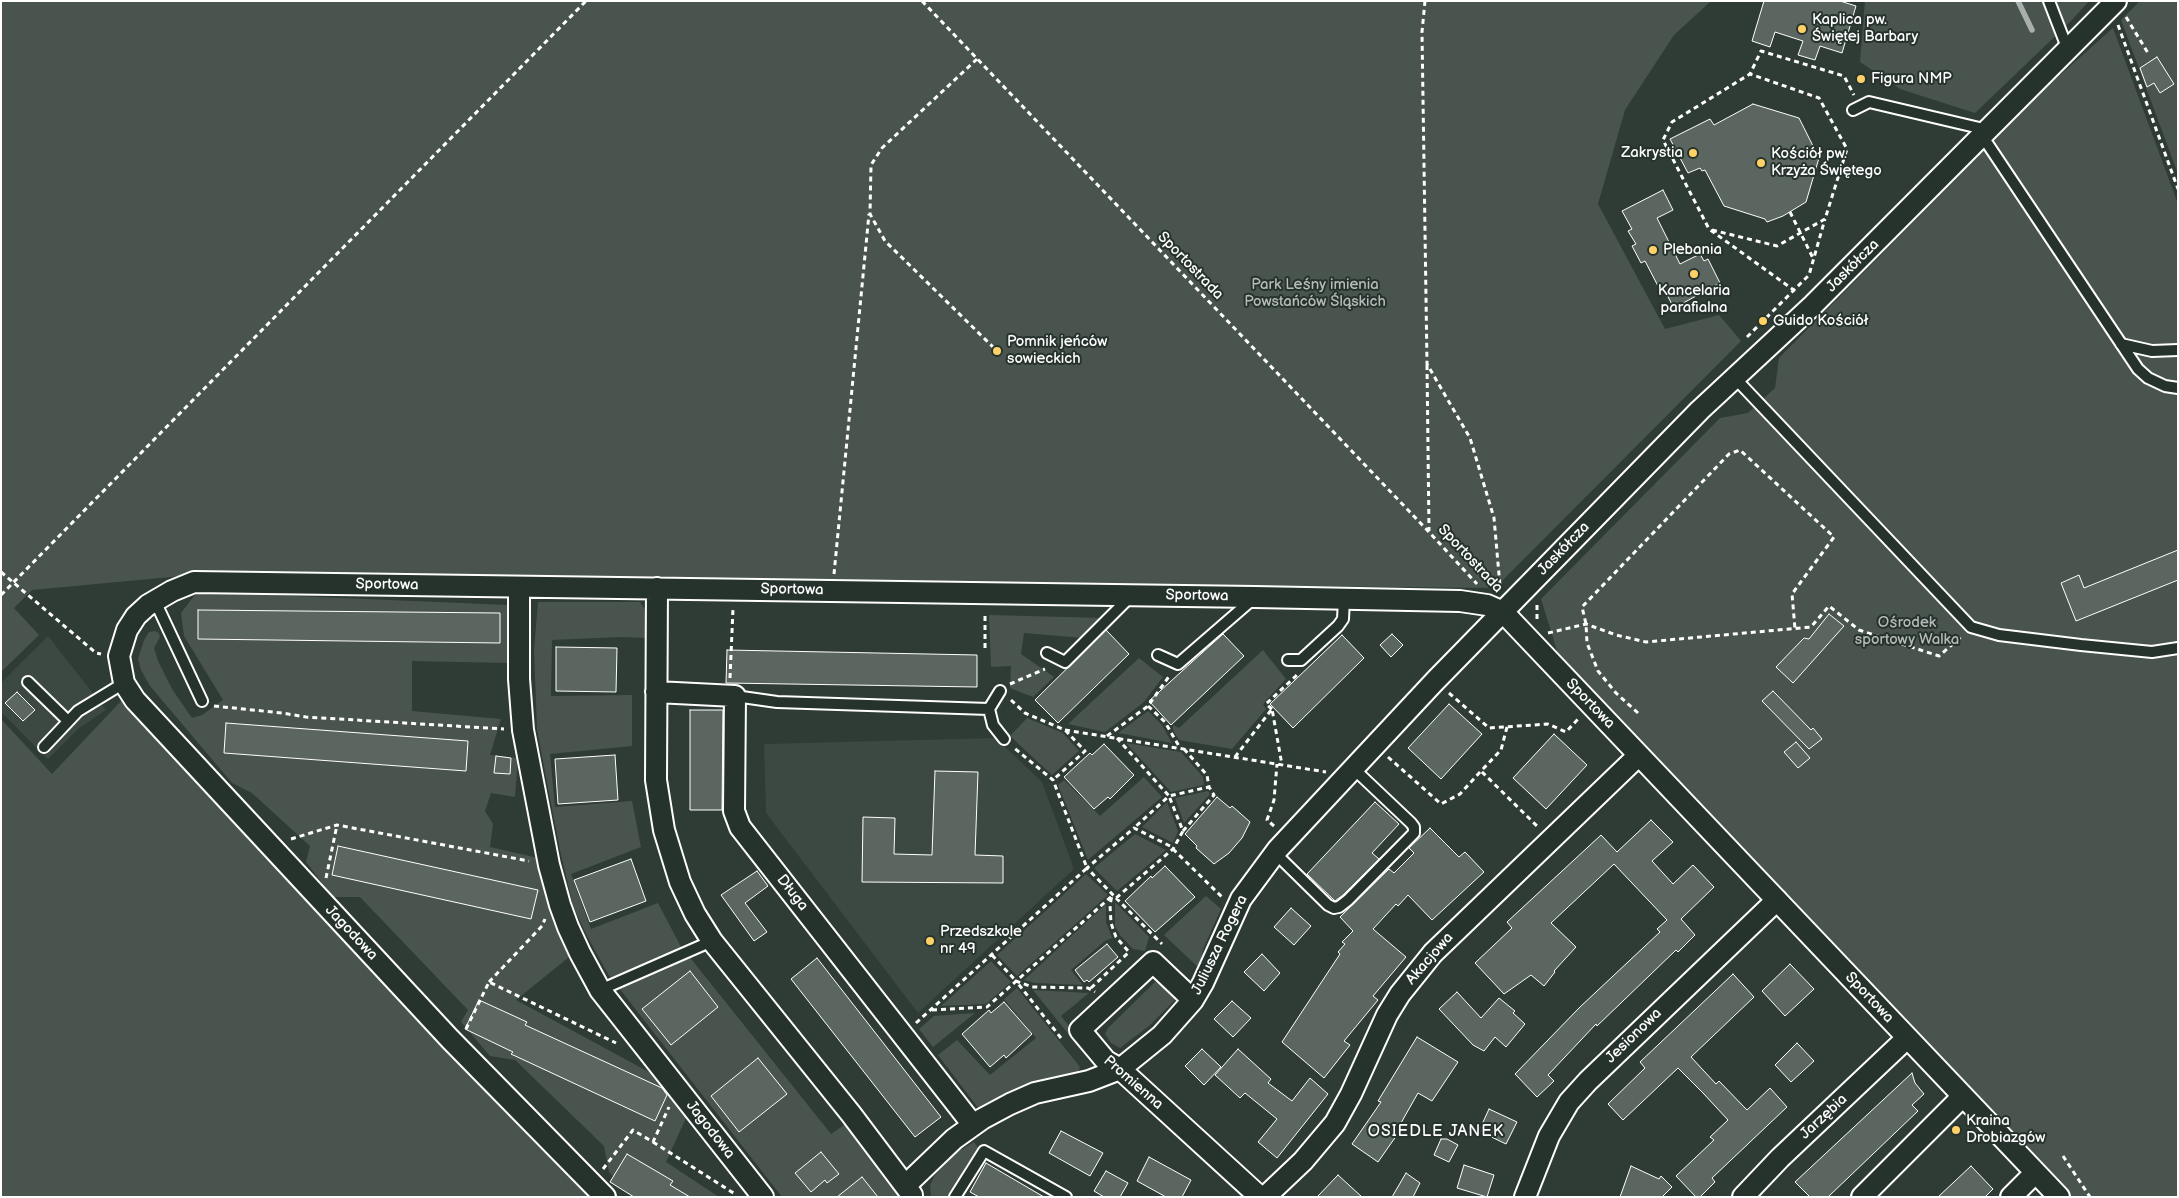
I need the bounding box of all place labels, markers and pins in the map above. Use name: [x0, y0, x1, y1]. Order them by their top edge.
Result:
place label: Kaplica pw. Świętej Barbary: [1812, 11, 1918, 46]
marker: Kaplica pw. Świętej Barbary: [1796, 23, 1808, 35]
place label: Figura NMP: [1871, 70, 1952, 88]
marker: Figura NMP: [1855, 73, 1867, 85]
place label: Zakrystia: [1621, 144, 1683, 162]
place label: Kościół pw. Krzyża Świętego: [1771, 145, 1882, 180]
marker: Zakrystia: [1687, 147, 1699, 159]
marker: Kościół pw. Krzyża Świętego: [1755, 157, 1767, 169]
place label: Plebania: [1663, 241, 1722, 259]
marker: Plebania: [1647, 244, 1659, 256]
marker: Kancelaria parafialna: [1688, 268, 1700, 280]
place label: Kancelaria parafialna: [1658, 282, 1730, 317]
place label: Guido Kościół: [1773, 312, 1868, 330]
marker: Guido Kościół: [1757, 315, 1769, 327]
place label: Pomnik jeńców sowieckich: [1007, 333, 1107, 368]
marker: Pomnik jeńców sowieckich: [991, 345, 1003, 357]
place label: Przedszkole nr 49: [940, 923, 1022, 958]
marker: Przedszkole nr 49: [924, 935, 936, 947]
place label: Kraina Drobiazgów: [1966, 1112, 2045, 1147]
marker: Kraina Drobiazgów: [1950, 1124, 1962, 1136]

